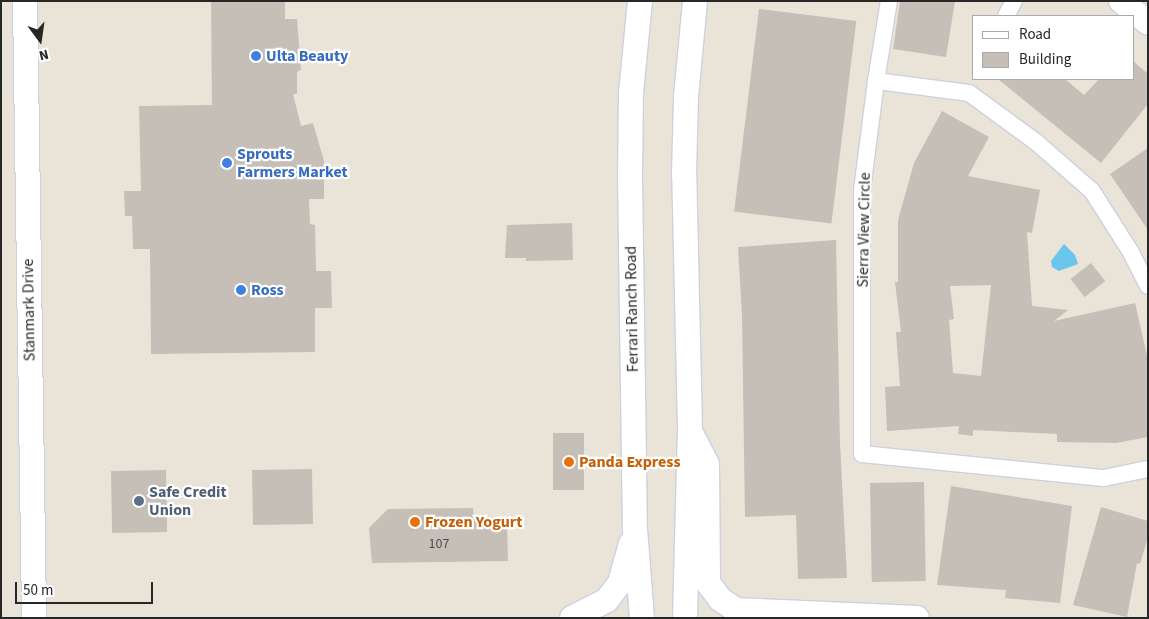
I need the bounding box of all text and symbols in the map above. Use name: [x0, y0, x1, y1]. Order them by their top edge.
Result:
north arrow: [15, 15, 65, 65]
legend: [972, 15, 1134, 80]
text: Road: [1019, 24, 1051, 45]
text: N: [37, 44, 51, 65]
place label: Ulta Beauty: [266, 46, 348, 66]
text: Building: [1019, 49, 1071, 70]
marker: Ulta Beauty: [250, 50, 262, 62]
place label: Sprouts Farmers Market: [237, 144, 348, 182]
marker: Sprouts Farmers Market: [221, 157, 233, 169]
street label: Sierra View Circle: [853, 172, 875, 288]
street label: Ferrari Ranch Road: [621, 246, 643, 372]
street label: Stanmark Drive: [19, 258, 39, 362]
place label: Ross: [251, 280, 284, 300]
marker: Ross: [235, 284, 247, 296]
place label: Panda Express: [579, 452, 681, 472]
marker: Panda Express: [563, 456, 575, 468]
place label: Safe Credit Union: [149, 482, 227, 520]
marker: Safe Credit Union: [133, 495, 145, 507]
place label: Frozen Yogurt: [425, 512, 522, 532]
marker: Frozen Yogurt: [409, 516, 421, 528]
house number: 107: [429, 536, 449, 552]
scale bar: [18, 572, 155, 604]
text: 50 m: [23, 580, 53, 601]

